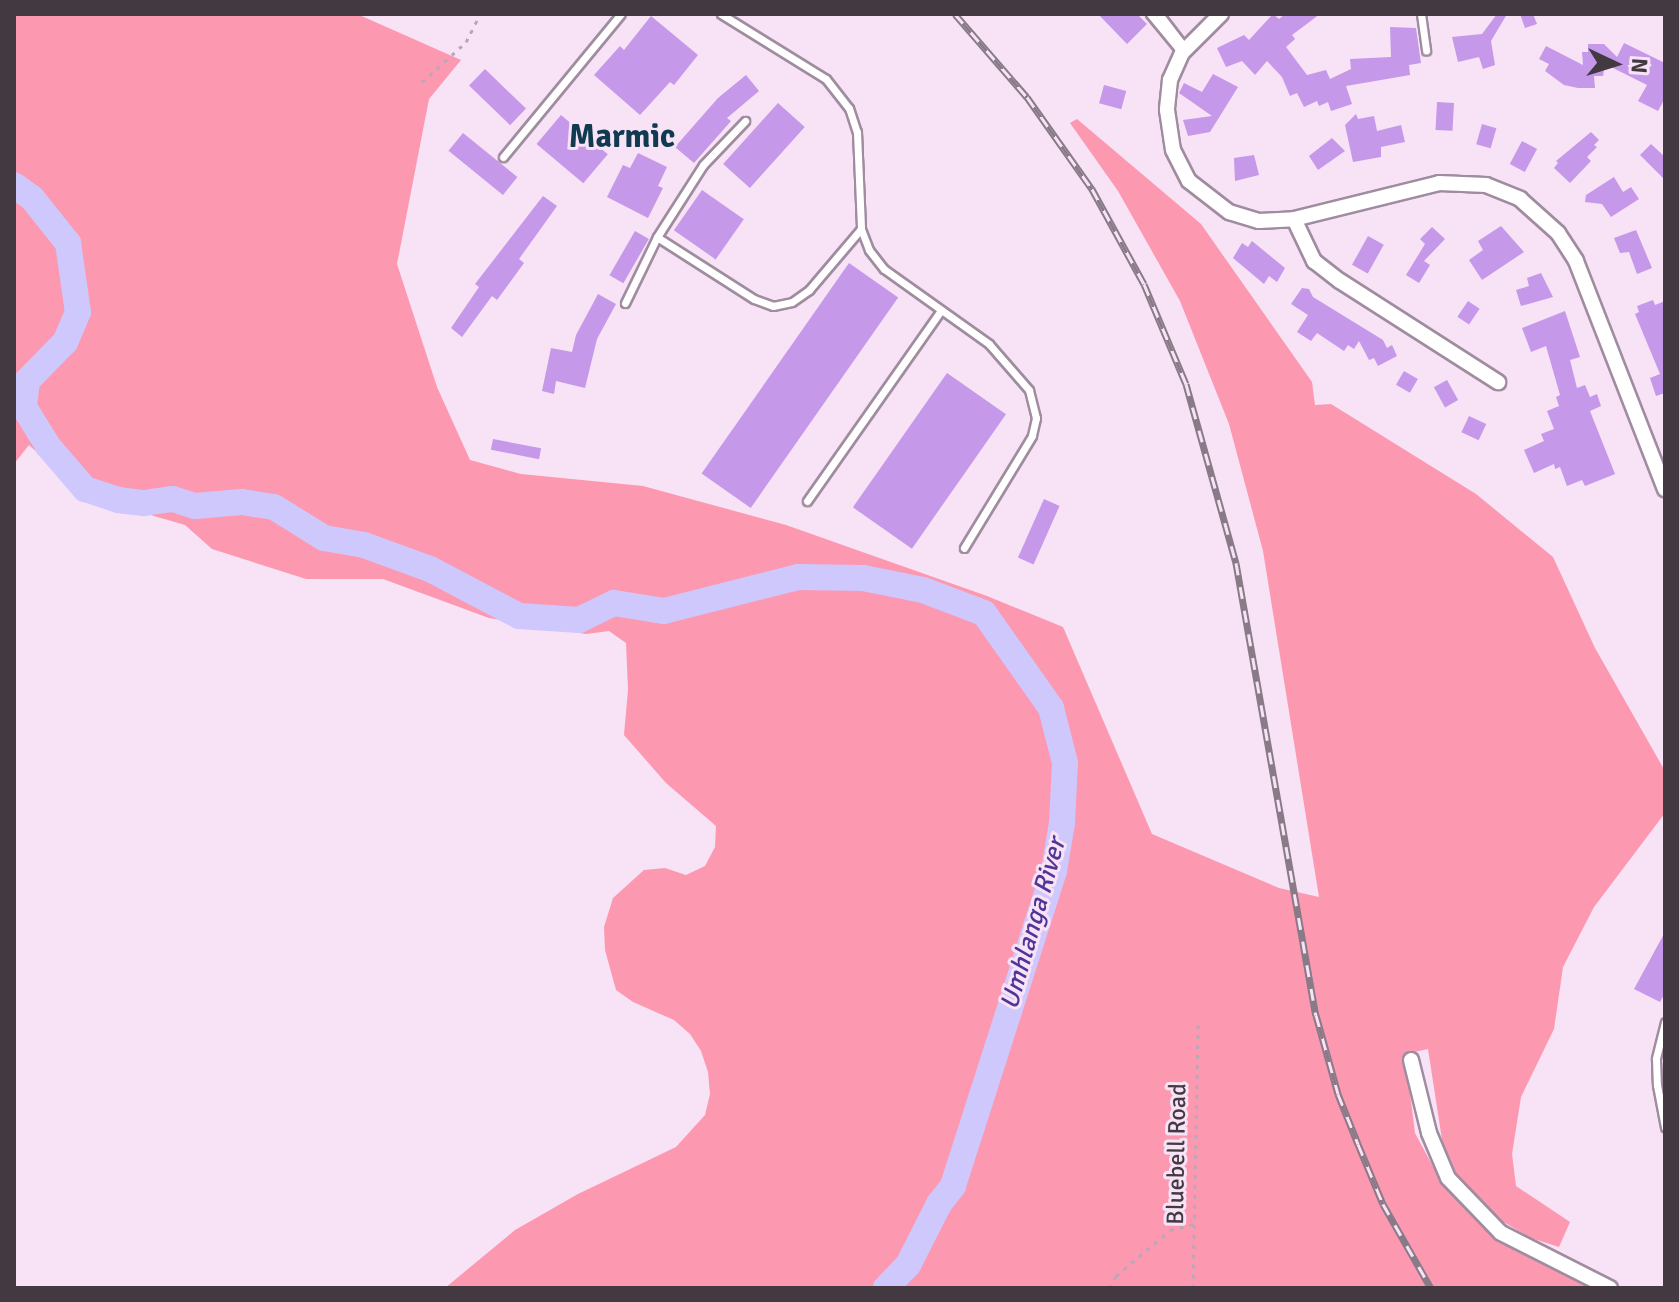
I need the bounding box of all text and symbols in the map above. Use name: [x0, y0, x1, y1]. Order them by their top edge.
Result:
north arrow: [1575, 24, 1655, 104]
text: N: [1625, 57, 1653, 74]
district label: Marmic: [569, 118, 675, 156]
water label: Umhlanga River: [995, 835, 1073, 1013]
street label: Bluebell Road: [1161, 1083, 1193, 1225]

